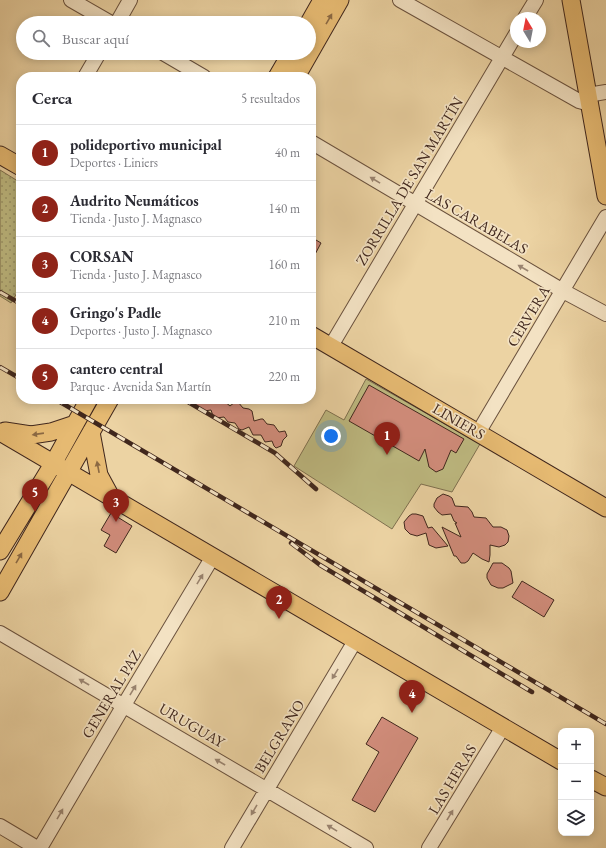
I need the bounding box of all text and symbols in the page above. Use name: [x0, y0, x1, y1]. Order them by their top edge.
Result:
north arrow: [510, 12, 546, 48]
one-way arrow: [326, 13, 333, 25]
search box: [16, 16, 316, 60]
icon: search: [30, 27, 52, 49]
text: Buscar aquí: [62, 29, 129, 48]
text: Cerca: [32, 87, 72, 109]
text: 5 resultados: [241, 90, 300, 107]
street label: ZORRILLA DE SAN MARTÍN: [351, 93, 467, 269]
text: polideportivo municipal: [70, 135, 222, 154]
text: 1: [42, 144, 48, 161]
text: 40 m: [275, 144, 300, 161]
text: Deportes · Liniers: [70, 154, 158, 171]
one-way arrow: [369, 177, 381, 184]
street label: LAS CARABELAS: [422, 184, 532, 258]
text: Audrito Neumáticos: [70, 191, 199, 210]
text: 2: [42, 200, 48, 217]
text: 140 m: [269, 200, 300, 217]
text: Tienda · Justo J. Magnasco: [70, 210, 202, 227]
text: CORSAN: [70, 247, 134, 266]
text: 3: [42, 256, 48, 273]
text: 160 m: [269, 256, 300, 273]
one-way arrow: [517, 264, 529, 271]
text: Tienda · Justo J. Magnasco: [70, 266, 202, 283]
street label: CERVERA: [502, 281, 554, 350]
text: Gringo's Padle: [70, 303, 161, 322]
text: 4: [42, 312, 48, 329]
text: 210 m: [269, 312, 300, 329]
text: Deportes · Justo J. Magnasco: [70, 322, 212, 339]
text: cantero central: [70, 359, 163, 378]
text: 5: [42, 368, 48, 385]
text: 220 m: [269, 368, 300, 385]
text: Parque · Avenida San Martín: [70, 378, 211, 395]
street label: LINIERS: [430, 399, 488, 443]
pin: 1: [374, 422, 400, 455]
your location: [321, 426, 341, 446]
one-way arrow: [32, 431, 44, 437]
one-way arrow: [94, 461, 100, 473]
pin: 5: [22, 479, 48, 512]
pin: 3: [103, 489, 129, 522]
one-way arrow: [16, 552, 23, 564]
one-way arrow: [196, 573, 203, 585]
pin: 2: [266, 586, 292, 619]
street label: GENERAL PAZ: [77, 646, 145, 742]
one-way arrow: [331, 669, 339, 679]
one-way arrow: [78, 678, 90, 685]
pin: 4: [399, 680, 425, 713]
one-way arrow: [129, 684, 136, 696]
street label: BELGRANO: [250, 696, 308, 776]
street label: URUGUAY: [156, 699, 229, 752]
map controls: [558, 728, 594, 836]
button: +: [558, 728, 594, 764]
street label: LAS HERAS: [424, 741, 480, 817]
one-way arrow: [214, 758, 226, 765]
button: −: [558, 764, 594, 800]
button: layers: [558, 800, 594, 836]
one-way arrow: [251, 804, 258, 816]
one-way arrow: [57, 808, 64, 820]
one-way arrow: [446, 809, 453, 821]
one-way arrow: [327, 824, 337, 832]

